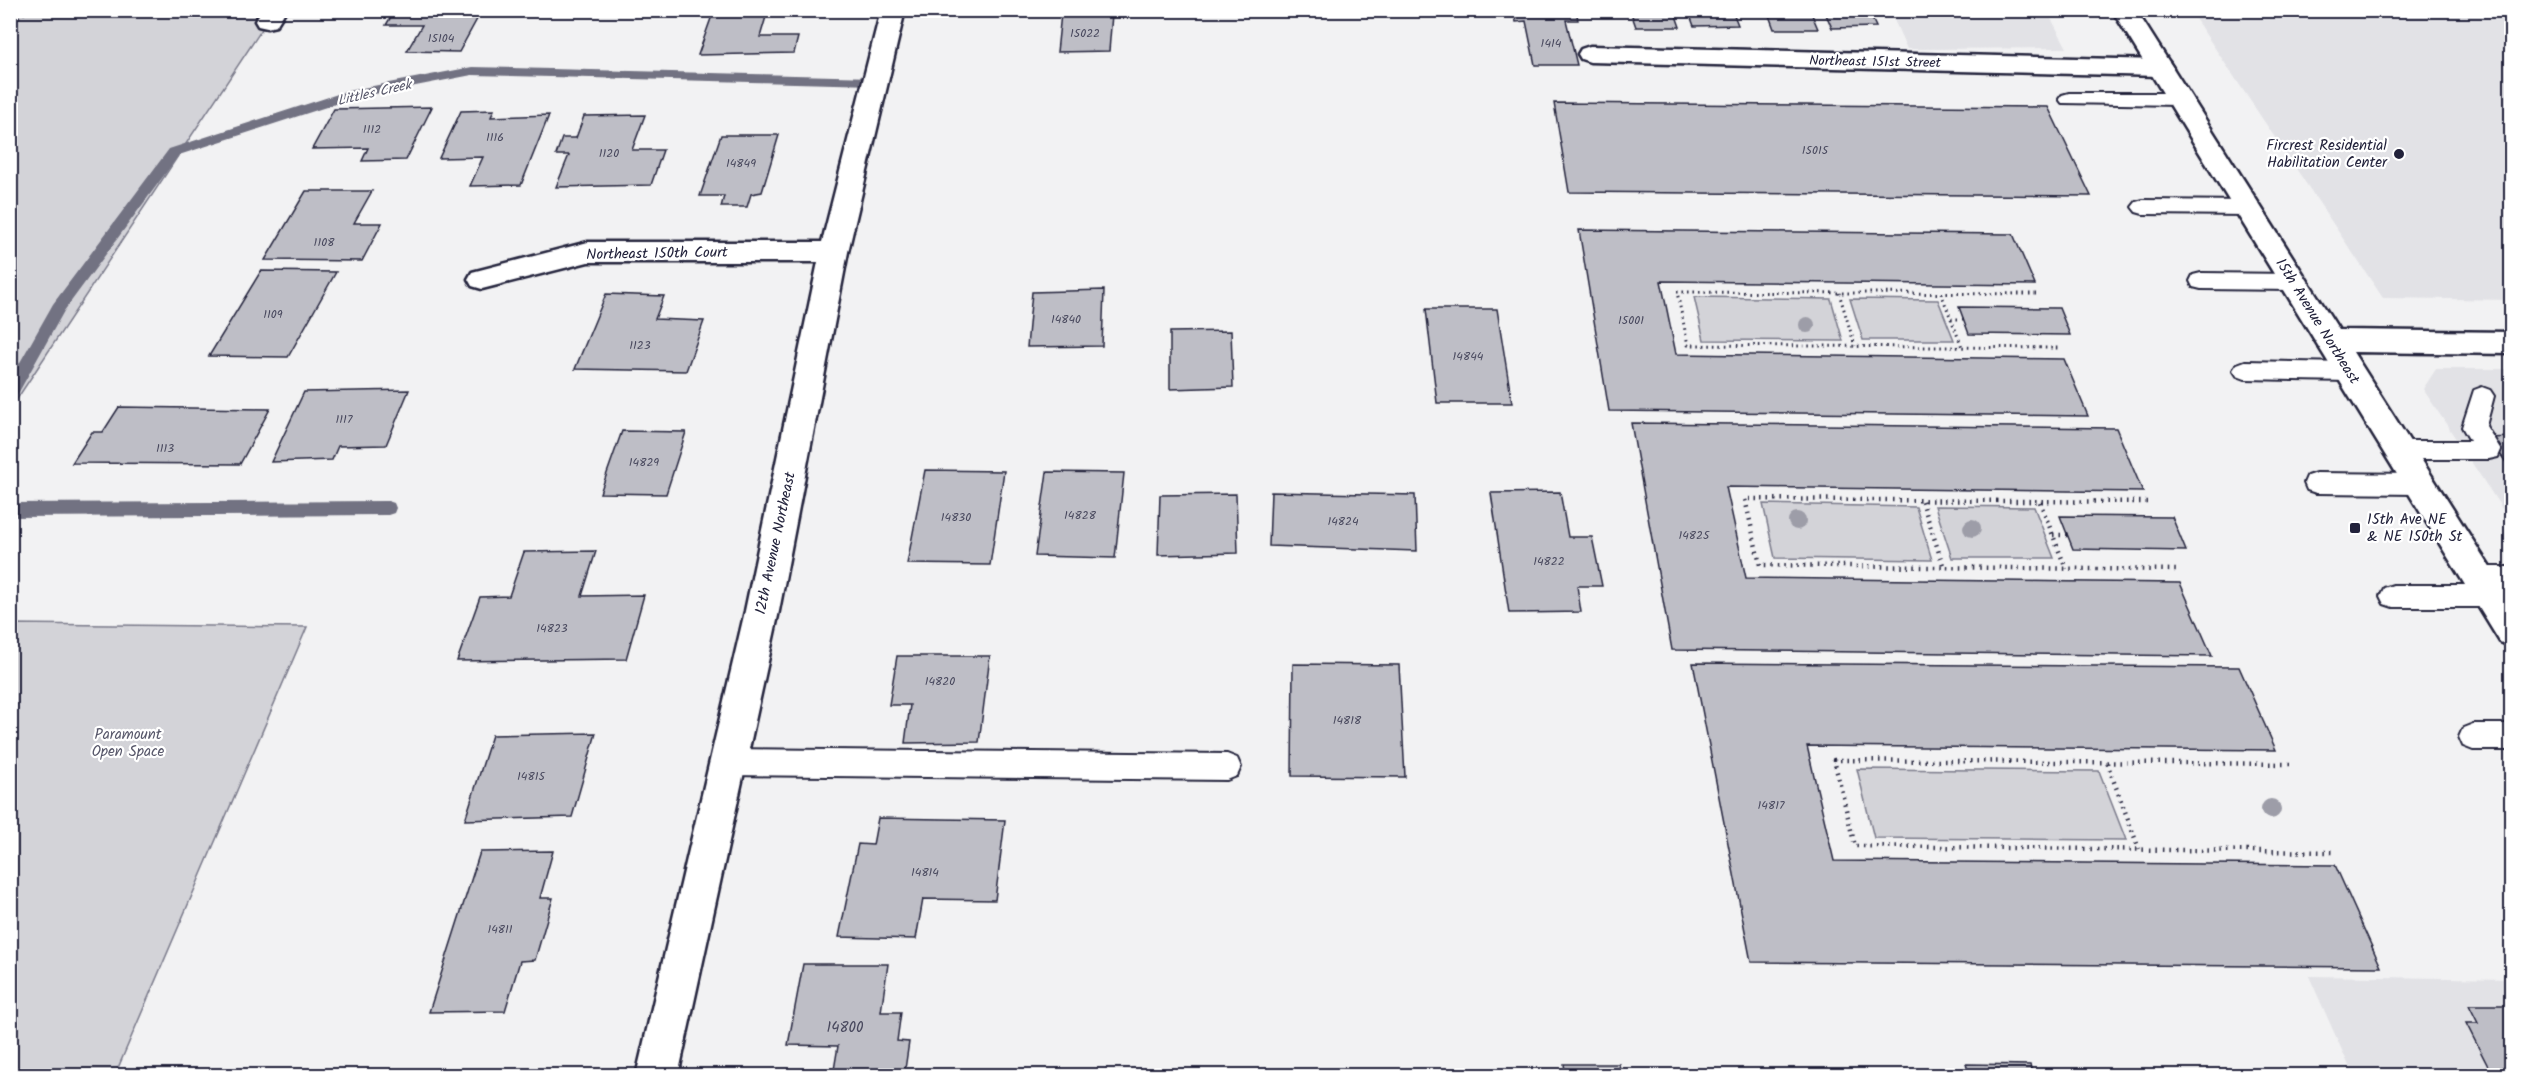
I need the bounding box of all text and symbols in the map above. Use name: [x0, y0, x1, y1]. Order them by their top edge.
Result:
house number: 15022: [1070, 24, 1100, 43]
house number: 15104: [428, 29, 455, 48]
house number: 1414: [1541, 34, 1562, 53]
street label: Northeast 151st Street: [1809, 50, 1942, 74]
water label: Littles Creek: [335, 73, 416, 112]
house number: 1112: [363, 120, 381, 139]
house number: 1116: [486, 128, 504, 147]
place label: Fircrest Residential Habilitation Center: [2266, 134, 2388, 175]
house number: 15015: [1802, 141, 1830, 160]
house number: 1120: [599, 144, 619, 163]
marker: Fircrest Residential Habilitation Center: [2392, 147, 2406, 161]
house number: 14849: [726, 154, 756, 173]
house number: 1108: [314, 233, 335, 252]
street label: Northeast 150th Court: [586, 241, 728, 267]
street label: 15th Avenue Northeast: [2269, 254, 2366, 389]
house number: 1109: [263, 305, 283, 324]
house number: 14840: [1051, 310, 1081, 329]
house number: 15001: [1618, 311, 1644, 330]
house number: 1123: [629, 336, 651, 355]
house number: 14844: [1453, 347, 1484, 366]
house number: 1117: [336, 410, 353, 429]
house number: 1113: [156, 439, 174, 458]
house number: 14829: [629, 453, 659, 472]
street label: 12th Avenue Northeast: [749, 470, 803, 617]
house number: 14828: [1064, 506, 1097, 525]
house number: 14830: [941, 508, 971, 527]
place label: 15th Ave NE & NE 150th St: [2367, 508, 2463, 549]
house number: 14824: [1327, 512, 1359, 531]
marker: 15th Ave NE & NE 150th St: [2348, 521, 2362, 535]
house number: 14825: [1678, 526, 1711, 545]
house number: 14822: [1533, 552, 1565, 571]
house number: 14823: [536, 619, 568, 638]
house number: 14820: [925, 672, 955, 691]
house number: 14818: [1333, 711, 1362, 730]
park label: Paramount Open Space: [92, 723, 165, 764]
house number: 14815: [517, 767, 546, 786]
house number: 14817: [1758, 796, 1785, 815]
house number: 14814: [911, 863, 939, 882]
house number: 14811: [487, 920, 513, 939]
house number: 14800: [826, 1016, 864, 1040]

